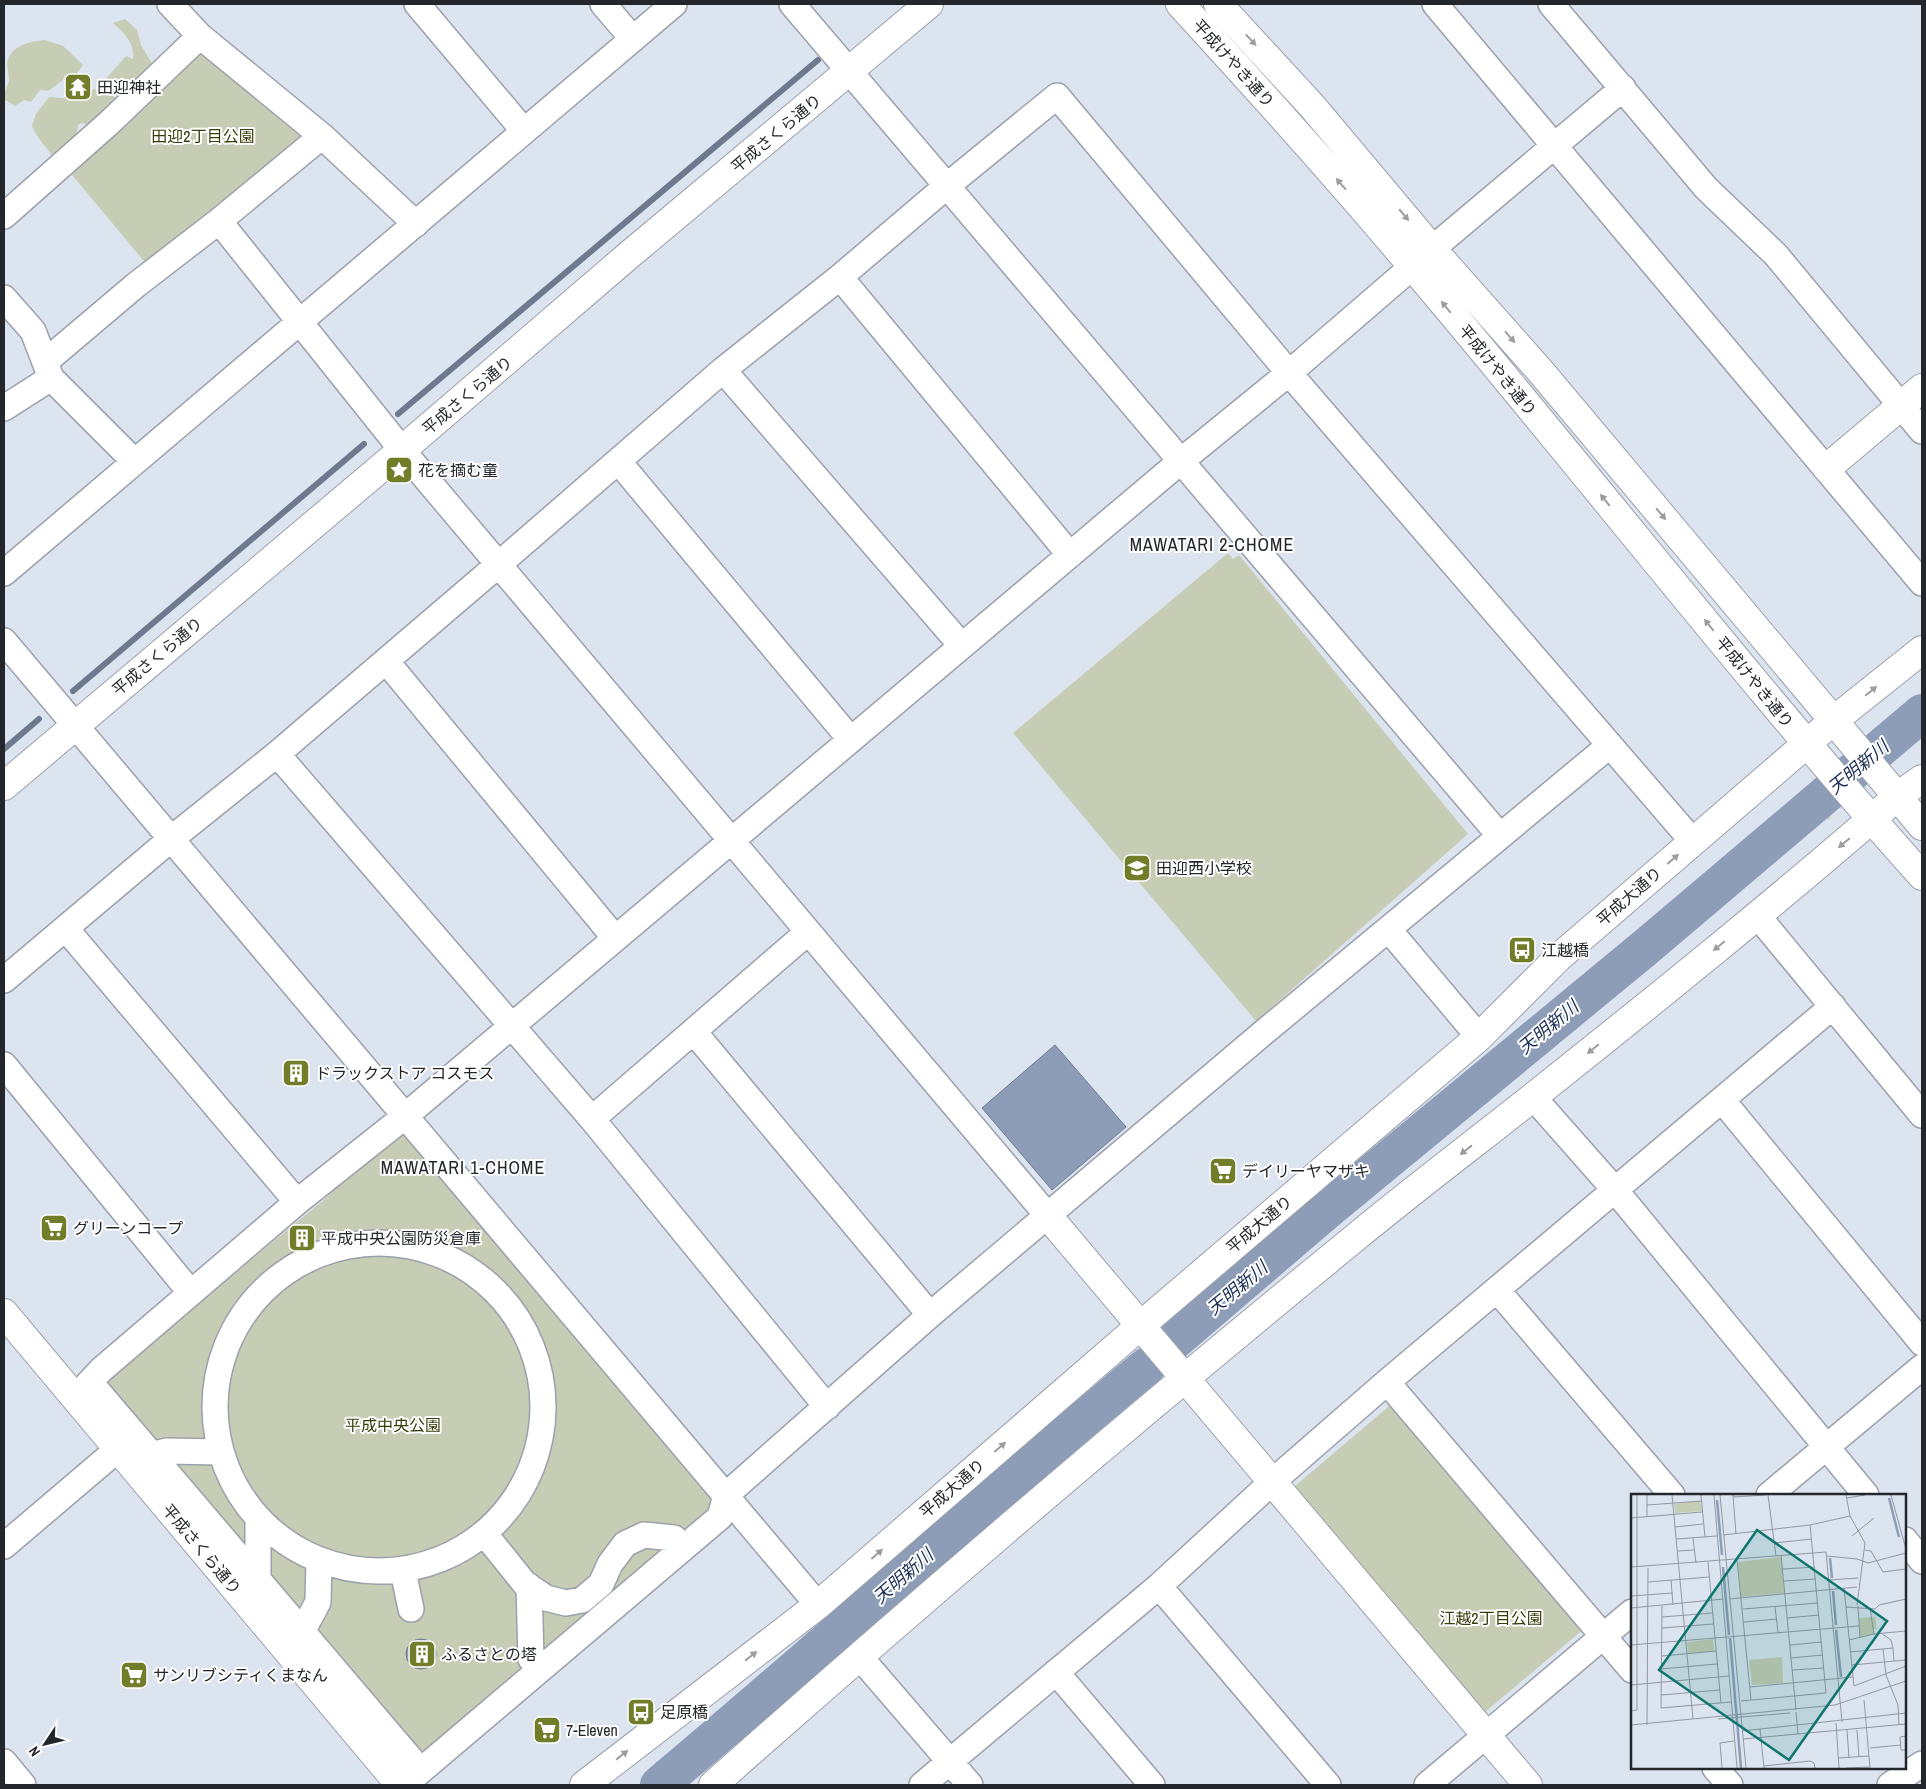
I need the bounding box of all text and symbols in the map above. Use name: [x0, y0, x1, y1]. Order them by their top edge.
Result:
street label: 平成けやき通り: [1188, 14, 1280, 112]
one-way arrow: [1245, 33, 1257, 45]
temple icon: 田迎神社: [63, 72, 93, 102]
place label: 田迎神社: [97, 76, 161, 98]
street label: 平成さくら通り: [726, 89, 826, 177]
park label: 田迎2丁目公園: [151, 125, 255, 147]
one-way arrow: [1335, 177, 1346, 190]
one-way arrow: [1398, 208, 1409, 221]
one-way arrow: [1441, 301, 1452, 314]
street label: 平成けやき通り: [1454, 320, 1542, 420]
one-way arrow: [1504, 331, 1516, 343]
street label: 平成さくら通り: [417, 351, 517, 439]
place icon: 花を摘む童: [384, 455, 414, 485]
place label: 花を摘む童: [418, 459, 498, 481]
one-way arrow: [1600, 494, 1611, 507]
one-way arrow: [1655, 508, 1667, 520]
district label: MAWATARI 2-CHOME: [1130, 532, 1294, 557]
street label: 平成さくら通り: [107, 612, 207, 700]
one-way arrow: [1703, 619, 1714, 632]
street label: 平成けやき通り: [1711, 632, 1799, 732]
one-way arrow: [1865, 685, 1878, 696]
water label: 天明新川: [1822, 733, 1895, 800]
one-way arrow: [1837, 837, 1850, 848]
school or university icon: 田迎西小学校: [1122, 853, 1152, 883]
one-way arrow: [1667, 854, 1679, 865]
place label: 田迎西小学校: [1156, 857, 1252, 879]
street label: 平成大通り: [1592, 861, 1666, 931]
bus stop icon: 江越橋: [1507, 935, 1537, 965]
place label: 江越橋: [1541, 939, 1589, 961]
one-way arrow: [1712, 941, 1725, 952]
water label: 天明新川: [1512, 993, 1585, 1060]
one-way arrow: [1586, 1043, 1599, 1054]
building icon: ドラックストア コスモス: [281, 1058, 311, 1088]
place label: ドラックストア コスモス: [315, 1062, 494, 1084]
one-way arrow: [1460, 1145, 1473, 1156]
district label: MAWATARI 1-CHOME: [381, 1155, 545, 1180]
supermarket icon: デイリーヤマザキ: [1208, 1156, 1238, 1186]
place label: デイリーヤマザキ: [1242, 1160, 1370, 1182]
street label: 平成大通り: [1221, 1190, 1297, 1258]
supermarket icon: グリーンコープ: [39, 1213, 69, 1243]
place label: グリーンコープ: [73, 1217, 183, 1239]
building icon: 平成中央公園防災倉庫: [287, 1223, 317, 1253]
place label: 平成中央公園防災倉庫: [321, 1227, 481, 1249]
water label: 天明新川: [1201, 1254, 1274, 1321]
park label: 平成中央公園: [345, 1414, 441, 1436]
one-way arrow: [993, 1441, 1005, 1453]
street label: 平成大通り: [915, 1453, 989, 1523]
inset map: [1631, 1494, 1906, 1769]
street label: 平成さくら通り: [158, 1499, 246, 1599]
water label: 天明新川: [868, 1542, 940, 1609]
one-way arrow: [870, 1548, 883, 1559]
park label: 江越2丁目公園: [1439, 1607, 1543, 1629]
building icon: ふるさとの塔: [407, 1639, 437, 1669]
place label: ふるさとの塔: [441, 1643, 537, 1665]
one-way arrow: [744, 1651, 757, 1662]
supermarket icon: サンリブシティくまなん: [119, 1660, 149, 1690]
place label: サンリブシティくまなん: [153, 1664, 328, 1686]
bus stop icon: 足原橋: [626, 1697, 656, 1727]
place label: 足原橋: [660, 1701, 708, 1723]
supermarket icon: 7-Eleven: [532, 1715, 562, 1745]
north arrow: [20, 1719, 70, 1769]
place label: 7-Eleven: [566, 1719, 618, 1741]
text: N: [25, 1743, 44, 1760]
one-way arrow: [615, 1750, 629, 1760]

